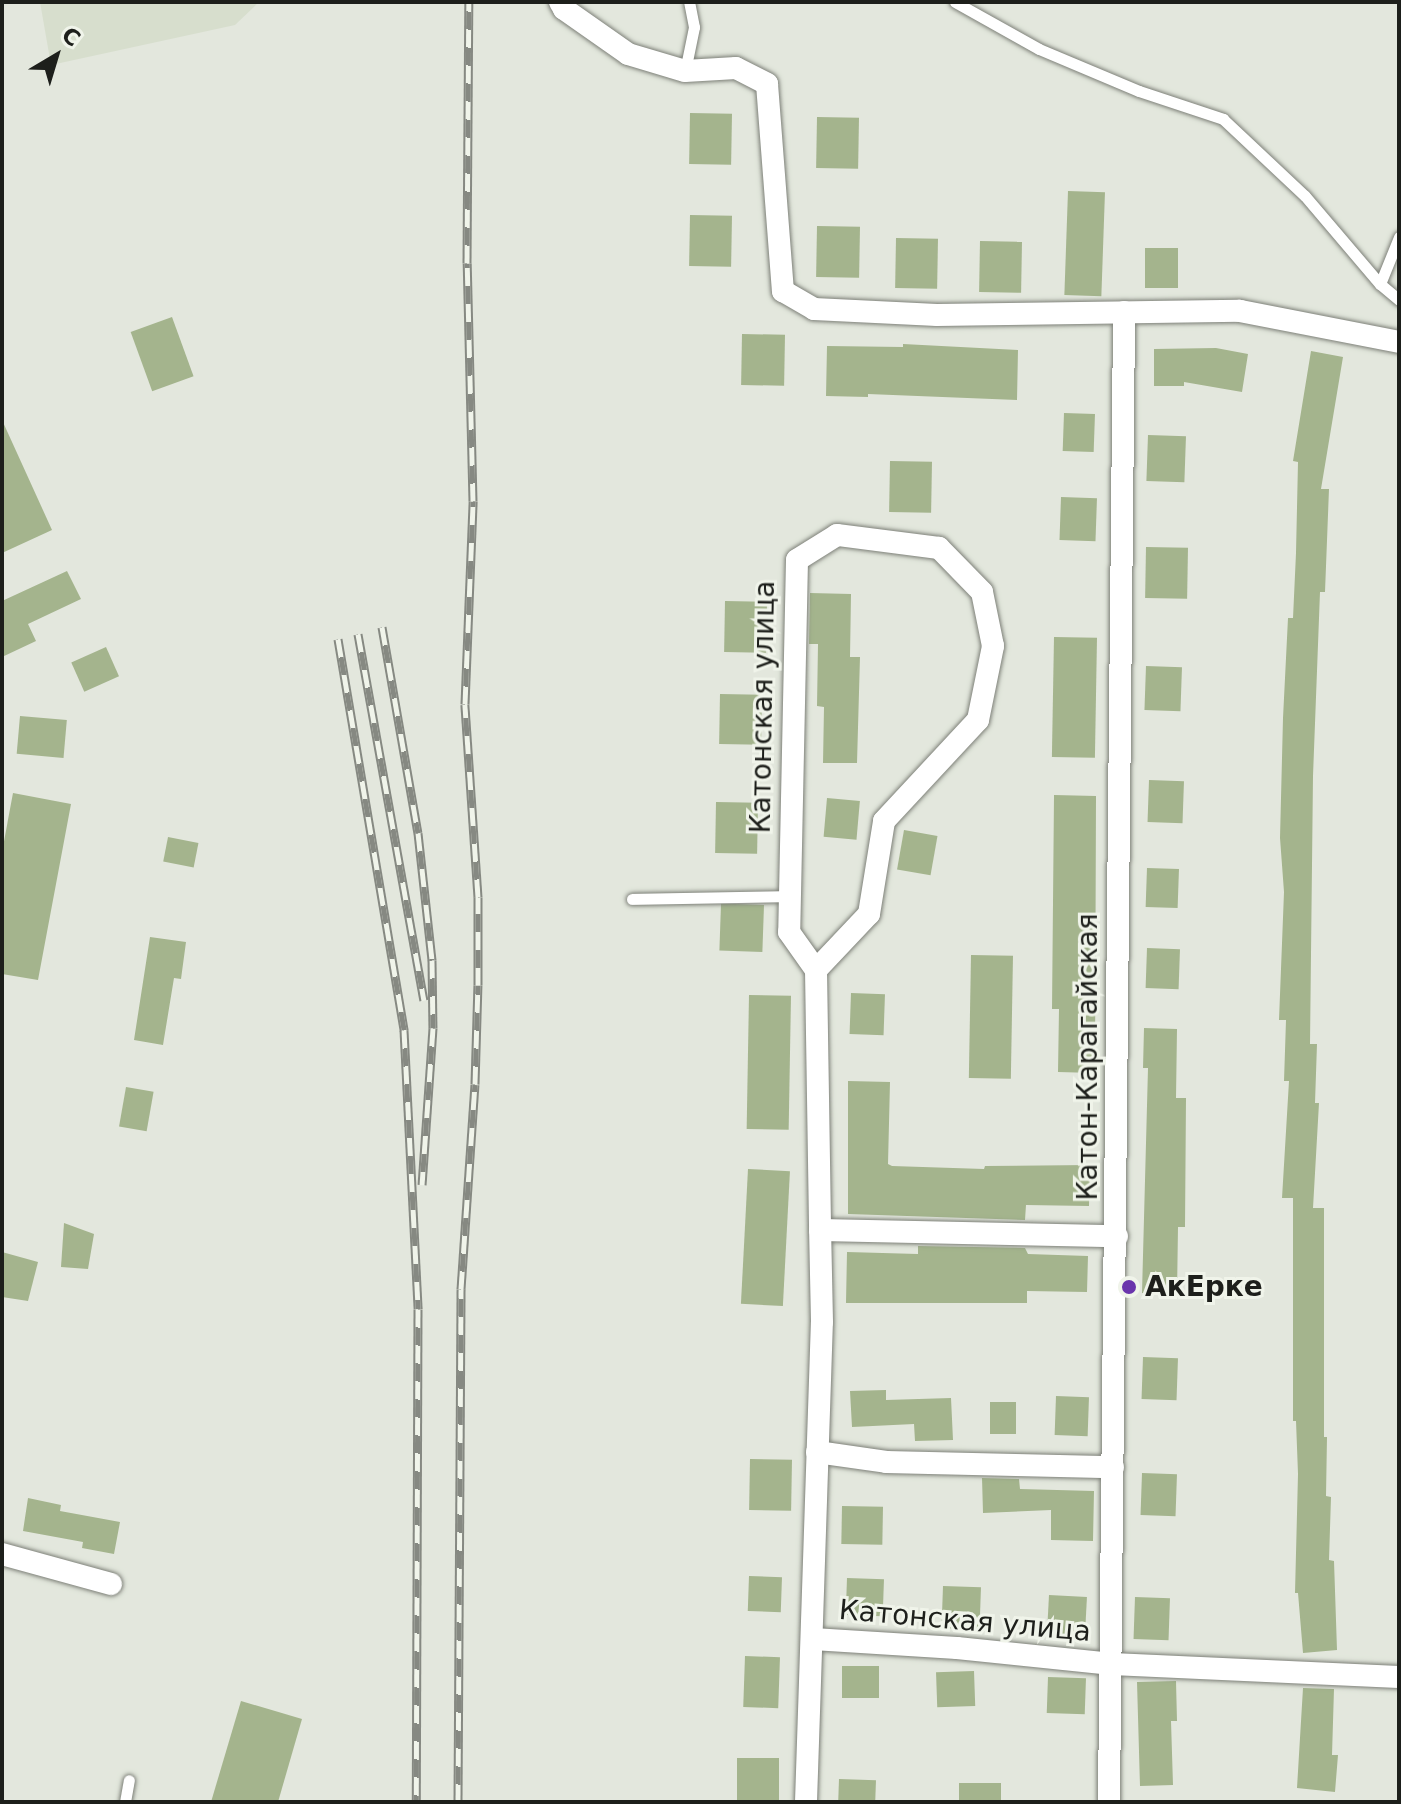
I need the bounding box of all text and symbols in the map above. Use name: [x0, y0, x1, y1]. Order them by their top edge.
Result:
north arrow: [16, 16, 96, 96]
text: С: [57, 22, 85, 52]
street label: Катонская улица: [744, 580, 782, 834]
street label: Катон-Карагайская: [1071, 913, 1105, 1201]
place label: АкЕрке: [1145, 1270, 1263, 1304]
marker: АкЕрке: [1120, 1278, 1138, 1296]
street label: Катонская улица: [838, 1593, 1092, 1649]

